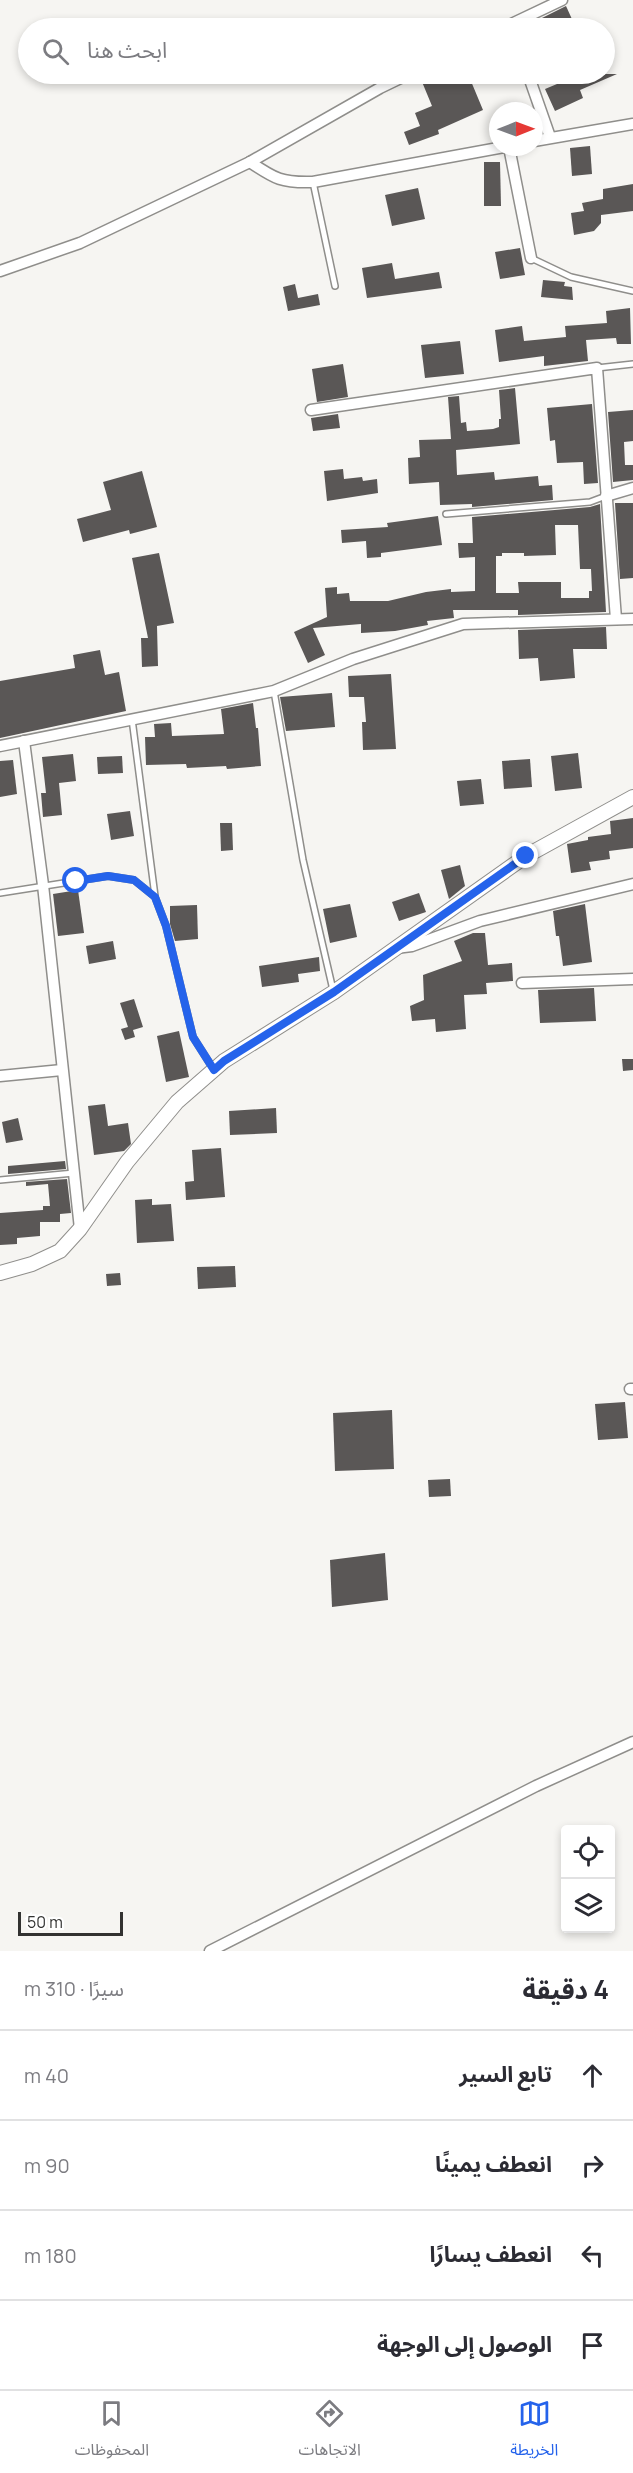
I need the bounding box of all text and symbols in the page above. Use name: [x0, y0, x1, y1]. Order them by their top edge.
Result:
search box: [18, 18, 615, 84]
icon: search: [39, 35, 72, 68]
text: ابحث هنا: [87, 35, 167, 65]
north arrow: [489, 102, 543, 156]
route end: [512, 842, 538, 868]
route start: [62, 867, 88, 893]
map controls: [561, 1825, 615, 1933]
button: locate: [561, 1825, 615, 1879]
button: layers: [561, 1879, 615, 1933]
scale bar: [18, 1909, 123, 1936]
text: 50 m: [27, 1911, 63, 1933]
text: 4 دقيقة: [523, 1971, 609, 2007]
text: سيرًا · 310 m: [24, 1975, 124, 2002]
text: تابع السير: [459, 2059, 552, 2089]
icon: ahead: [576, 2059, 609, 2092]
text: 40 m: [24, 2062, 69, 2089]
text: انعطف يمينًا: [435, 2149, 552, 2179]
icon: right: [576, 2149, 609, 2182]
text: 90 m: [24, 2152, 70, 2179]
text: انعطف يسارًا: [429, 2239, 552, 2269]
icon: left: [576, 2239, 609, 2272]
text: 180 m: [24, 2242, 77, 2269]
text: الوصول إلى الوجهة: [377, 2329, 552, 2359]
icon: arrive: [576, 2329, 609, 2362]
tab: المحفوظات: [75, 2397, 149, 2467]
tab: الاتجاهات: [298, 2397, 361, 2467]
tab: الخريطة: [510, 2397, 558, 2467]

